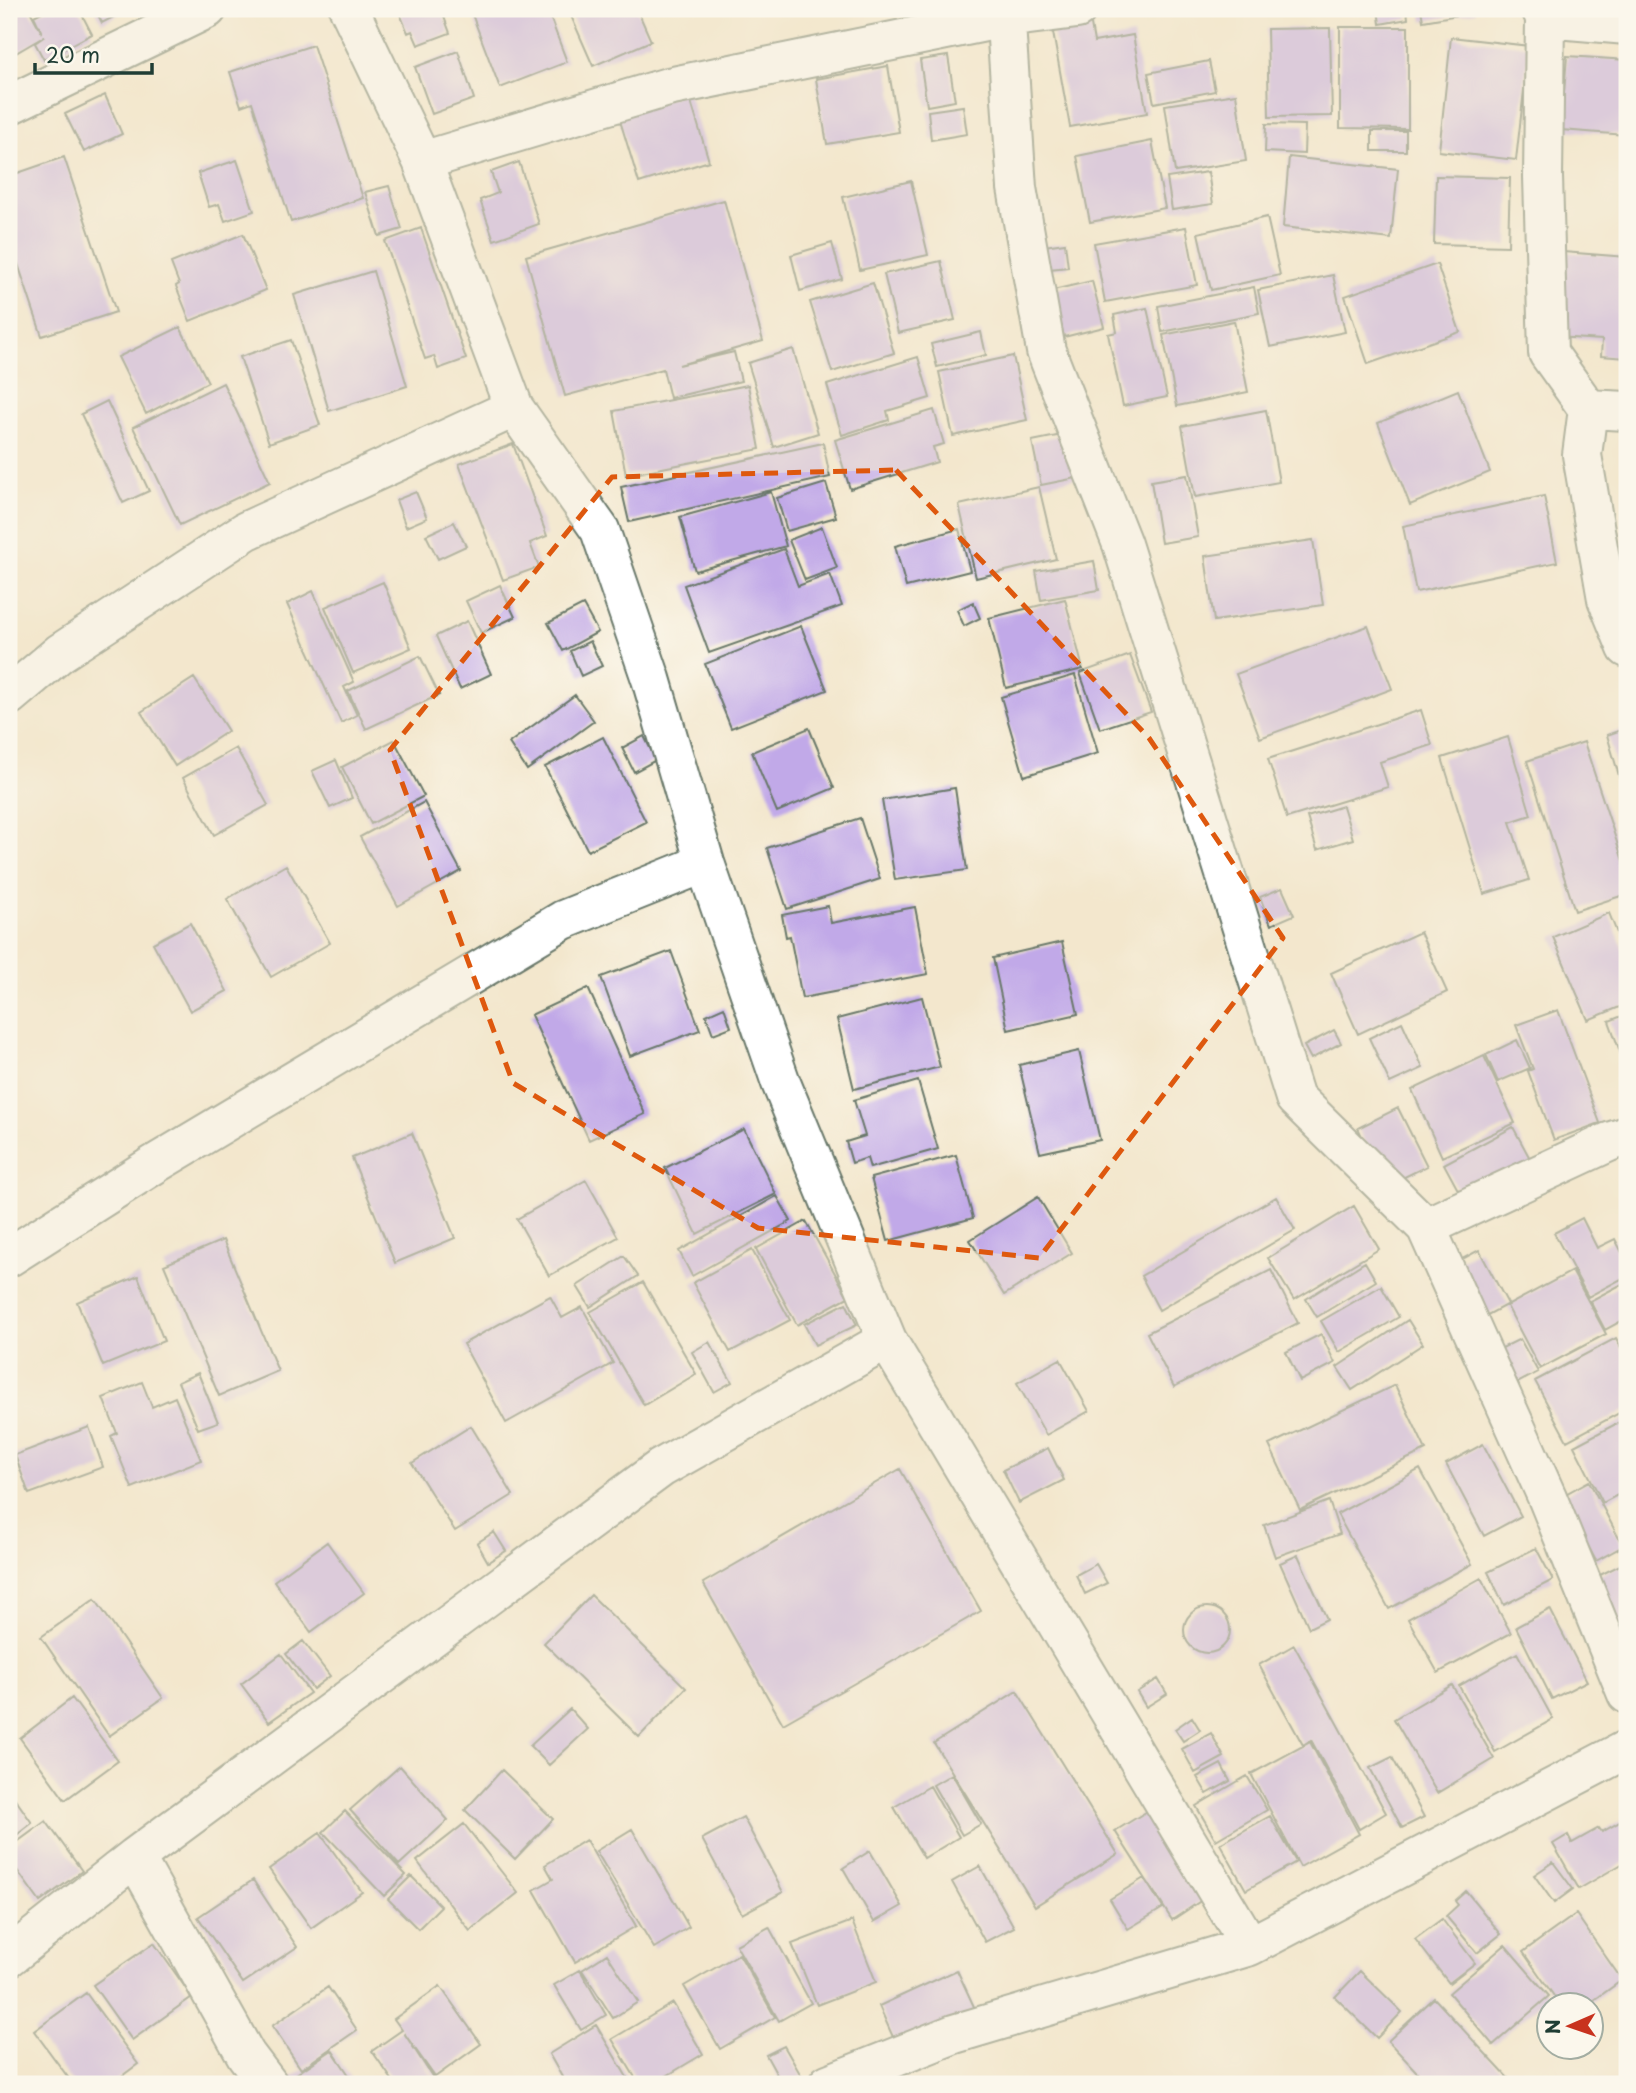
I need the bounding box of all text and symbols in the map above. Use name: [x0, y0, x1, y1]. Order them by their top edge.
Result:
scale bar: [35, 32, 152, 76]
text: 20 m: [46, 38, 100, 70]
north arrow: [1534, 1992, 1604, 2062]
text: N: [1538, 2019, 1566, 2035]

